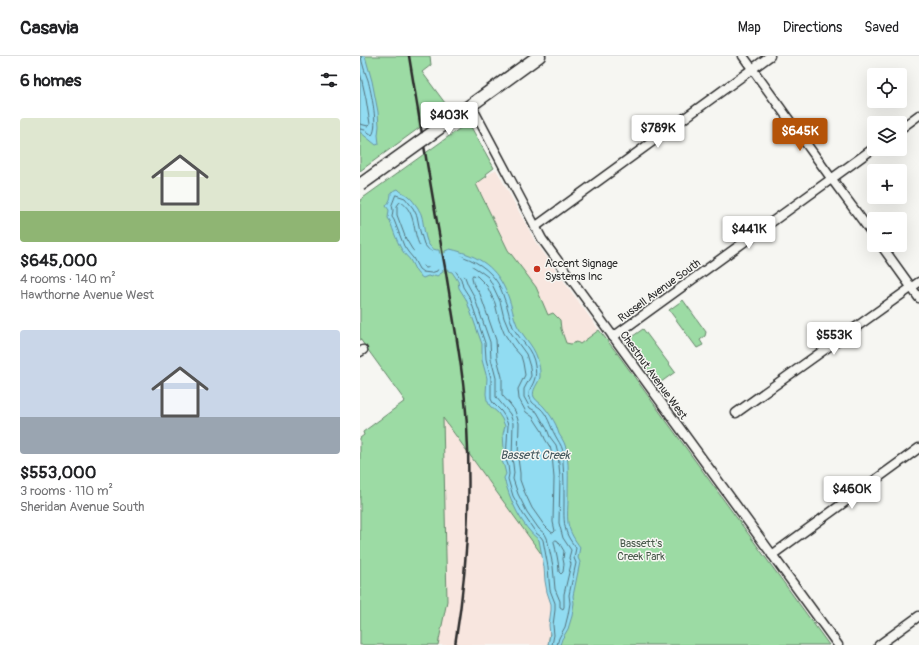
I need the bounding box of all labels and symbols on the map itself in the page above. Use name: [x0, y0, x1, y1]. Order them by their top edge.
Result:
pin: $403K: [421, 102, 477, 136]
pin: $789K: [630, 115, 686, 149]
pin: $645K: [772, 118, 828, 152]
pin: $441K: [721, 216, 777, 250]
street label: Russell Avenue South: [616, 256, 703, 325]
place label: Accent Signage Systems Inc: [545, 257, 618, 283]
marker: Accent Signage Systems Inc: [532, 264, 542, 274]
pin: $553K: [806, 322, 862, 356]
street label: Chestnut Avenue West: [617, 329, 690, 422]
water label: Bassett Creek: [500, 448, 571, 463]
pin: $460K: [824, 476, 880, 510]
park label: Bassett's Creek Park: [617, 537, 665, 563]

